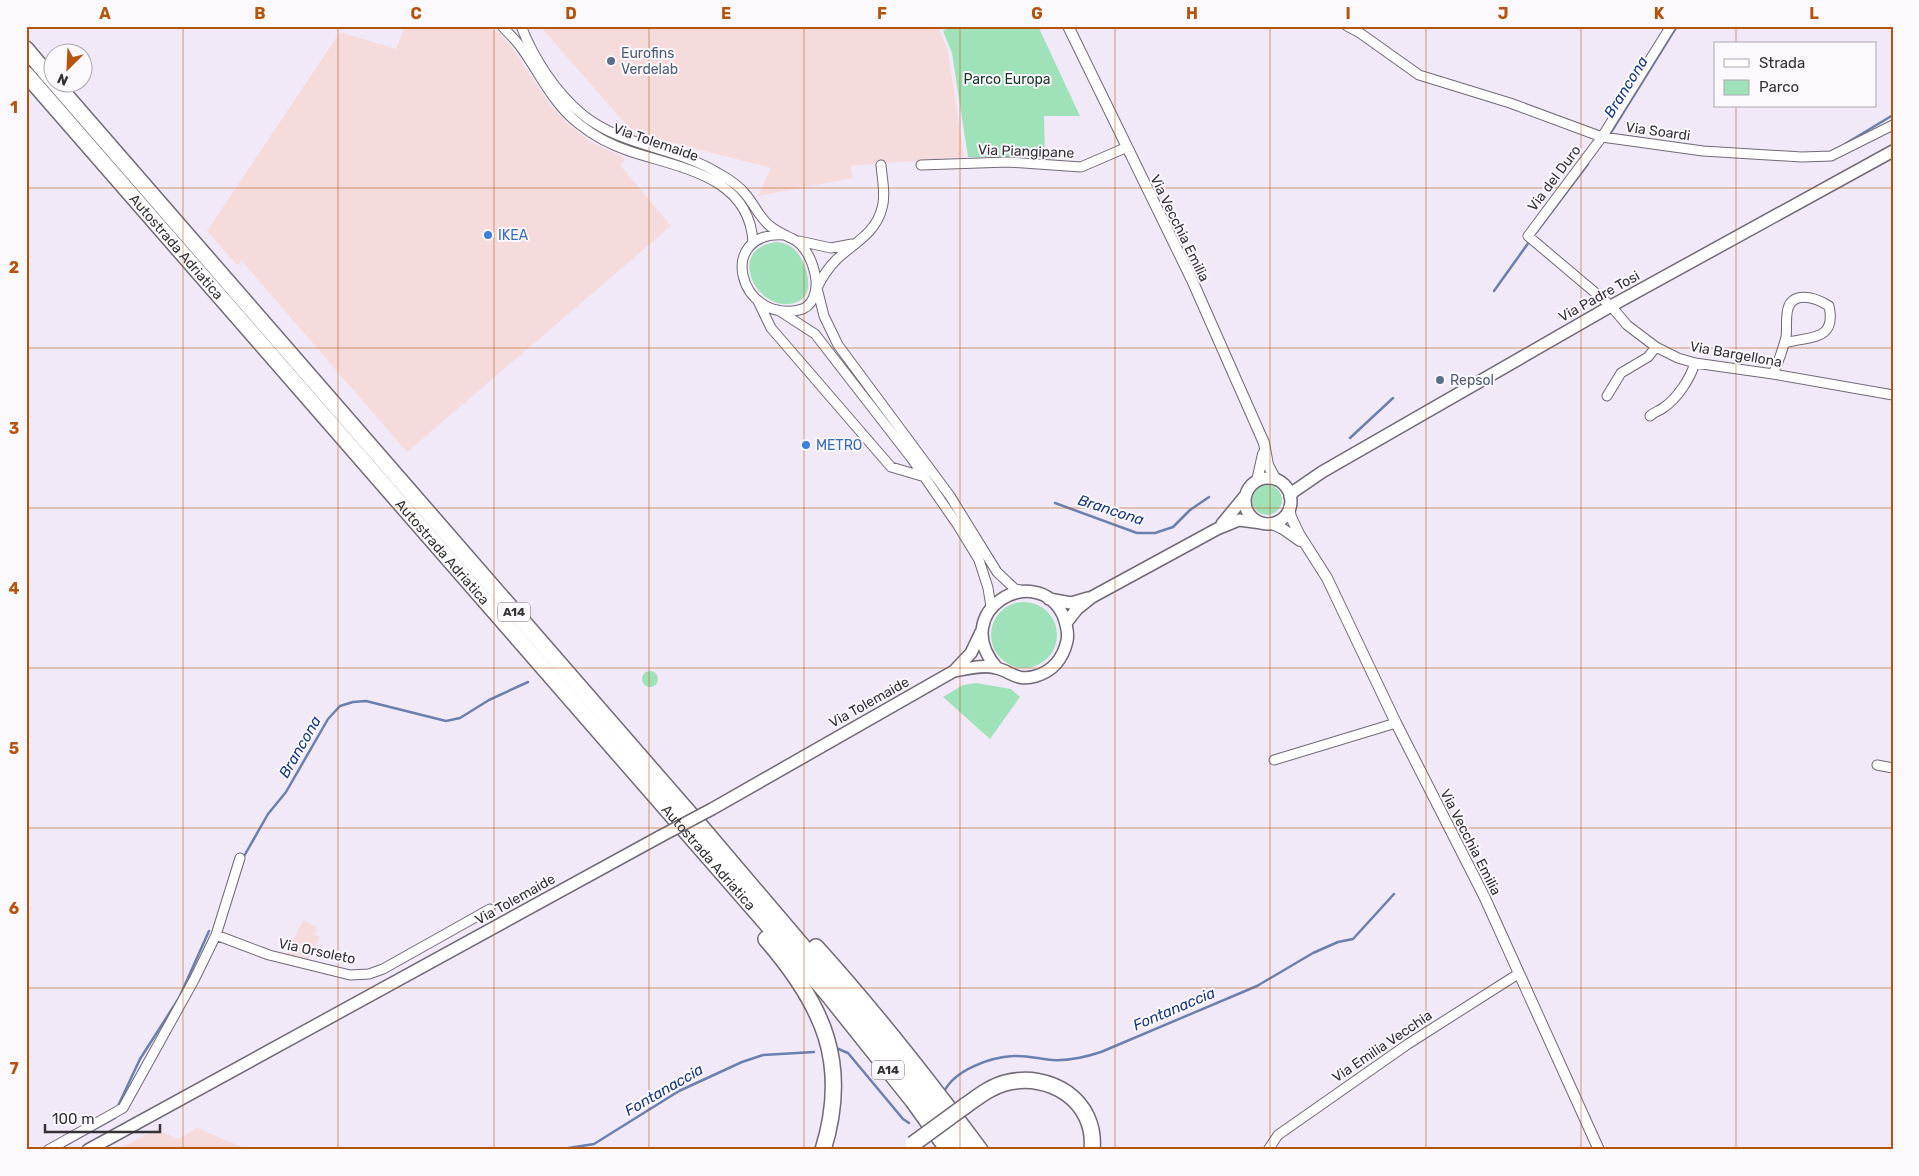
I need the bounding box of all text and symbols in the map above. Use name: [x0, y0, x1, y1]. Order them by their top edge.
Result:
text: A: [99, 4, 111, 23]
text: B: [254, 4, 266, 23]
text: C: [410, 4, 422, 23]
text: D: [565, 4, 577, 23]
text: E: [721, 4, 731, 23]
text: F: [877, 4, 887, 23]
text: G: [1031, 4, 1043, 23]
text: H: [1186, 4, 1198, 23]
text: I: [1345, 4, 1351, 23]
text: J: [1498, 4, 1508, 23]
text: K: [1654, 4, 1665, 23]
text: L: [1809, 4, 1819, 23]
north arrow: [42, 42, 92, 92]
legend: [1714, 42, 1876, 108]
place label: Eurofins Verdelab: [621, 45, 678, 78]
water label: Brancona: [1600, 53, 1652, 121]
text: Strada: [1759, 54, 1805, 72]
marker: Eurofins Verdelab: [605, 55, 617, 67]
text: N: [55, 70, 71, 89]
park label: Parco Europa: [963, 71, 1051, 88]
text: Parco: [1759, 78, 1799, 96]
text: 1: [10, 98, 18, 117]
street label: Via Soardi: [1625, 119, 1691, 144]
street label: Via Tolemaide: [611, 120, 701, 165]
street label: Via Piangipane: [978, 141, 1075, 162]
street label: Via del Duro: [1524, 142, 1585, 215]
street label: Via Vecchia Emilia: [1146, 172, 1213, 284]
street label: Autostrada Adriatica: [126, 191, 227, 303]
place label: IKEA: [498, 227, 529, 244]
marker: IKEA: [482, 229, 494, 241]
text: 2: [9, 258, 19, 277]
street label: Via Padre Tosi: [1556, 267, 1643, 326]
street label: Via Bargellona: [1689, 338, 1783, 371]
place label: Repsol: [1450, 372, 1494, 389]
marker: Repsol: [1434, 374, 1446, 386]
text: 3: [9, 419, 19, 438]
place label: METRO: [816, 437, 862, 454]
marker: METRO: [800, 439, 812, 451]
water label: Brancona: [1076, 491, 1147, 529]
street label: Autostrada Adriatica: [392, 496, 493, 609]
text: 4: [9, 579, 20, 598]
road number: A14: [498, 602, 530, 622]
street label: Via Tolemaide: [826, 673, 912, 731]
water label: Brancona: [275, 713, 325, 781]
text: 5: [9, 739, 19, 758]
street label: Via Vecchia Emilia: [1436, 786, 1505, 898]
street label: Autostrada Adriatica: [658, 801, 759, 914]
street label: Via Tolemaide: [472, 870, 558, 928]
text: 6: [9, 899, 19, 918]
street label: Via Orsoleto: [277, 935, 357, 968]
water label: Fontanaccia: [1130, 984, 1218, 1034]
street label: Via Emilia Vecchia: [1329, 1007, 1436, 1086]
text: 7: [9, 1059, 19, 1078]
water label: Fontanaccia: [622, 1060, 707, 1120]
road number: A14: [872, 1060, 904, 1080]
scale bar: [45, 1101, 160, 1133]
text: 100 m: [52, 1110, 94, 1128]

